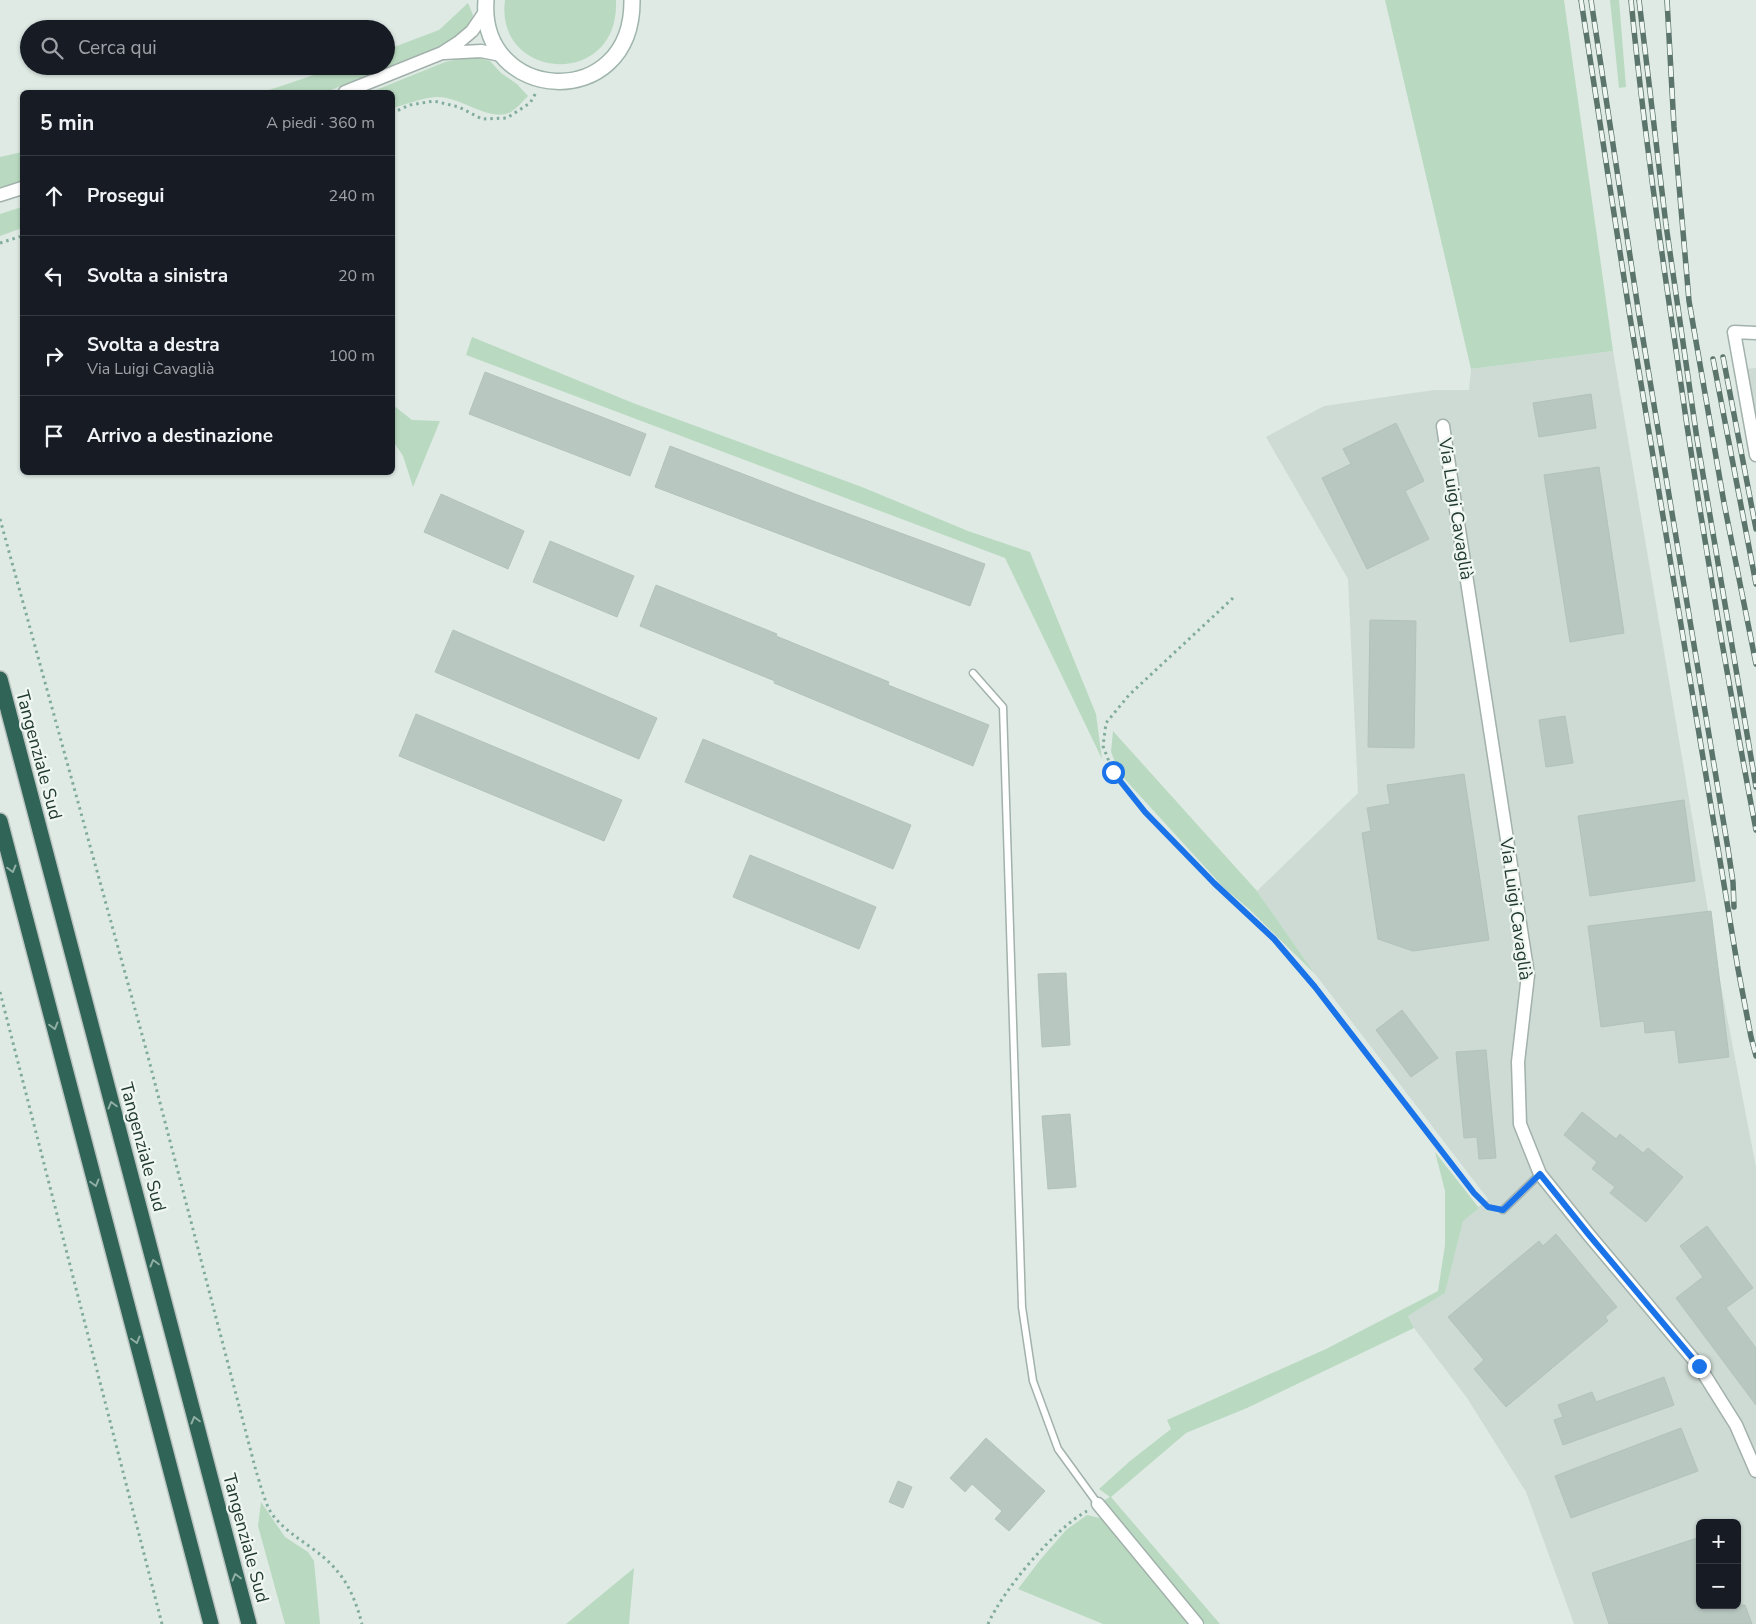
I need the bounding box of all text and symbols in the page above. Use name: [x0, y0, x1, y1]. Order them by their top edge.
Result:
search box: [20, 20, 395, 75]
icon: search: [38, 34, 66, 62]
text: Cerca qui: [78, 35, 157, 61]
text: 5 min: [40, 109, 94, 137]
text: A piedi · 360 m: [266, 112, 375, 134]
icon: ahead: [40, 182, 68, 210]
text: Prosegui: [87, 183, 164, 209]
text: 240 m: [328, 185, 375, 207]
icon: left: [40, 262, 68, 290]
text: Svolta a sinistra: [87, 263, 228, 289]
text: 20 m: [338, 265, 375, 287]
text: Svolta a destra: [87, 332, 220, 358]
icon: right: [40, 342, 68, 370]
text: 100 m: [328, 345, 375, 367]
text: Via Luigi Cavaglià: [87, 358, 215, 380]
icon: arrive: [40, 422, 68, 450]
text: Arrivo a destinazione: [87, 423, 273, 449]
street label: Via Luigi Cavaglià: [1433, 435, 1479, 582]
street label: Tangenziale Sud: [10, 688, 68, 822]
route start: [1102, 761, 1125, 784]
street label: Via Luigi Cavaglià: [1494, 835, 1538, 982]
one-way arrow: [7, 864, 17, 872]
one-way arrow: [48, 1021, 59, 1030]
street label: Tangenziale Sud: [114, 1080, 172, 1214]
one-way arrow: [108, 1102, 118, 1110]
one-way arrow: [89, 1178, 100, 1187]
one-way arrow: [149, 1259, 159, 1267]
one-way arrow: [131, 1335, 141, 1344]
route end: [1688, 1355, 1711, 1378]
one-way arrow: [190, 1415, 201, 1424]
street label: Tangenziale Sud: [217, 1471, 275, 1605]
map controls: [1696, 1519, 1741, 1609]
button: +: [1696, 1519, 1741, 1564]
button: −: [1696, 1564, 1741, 1609]
one-way arrow: [232, 1573, 242, 1581]

